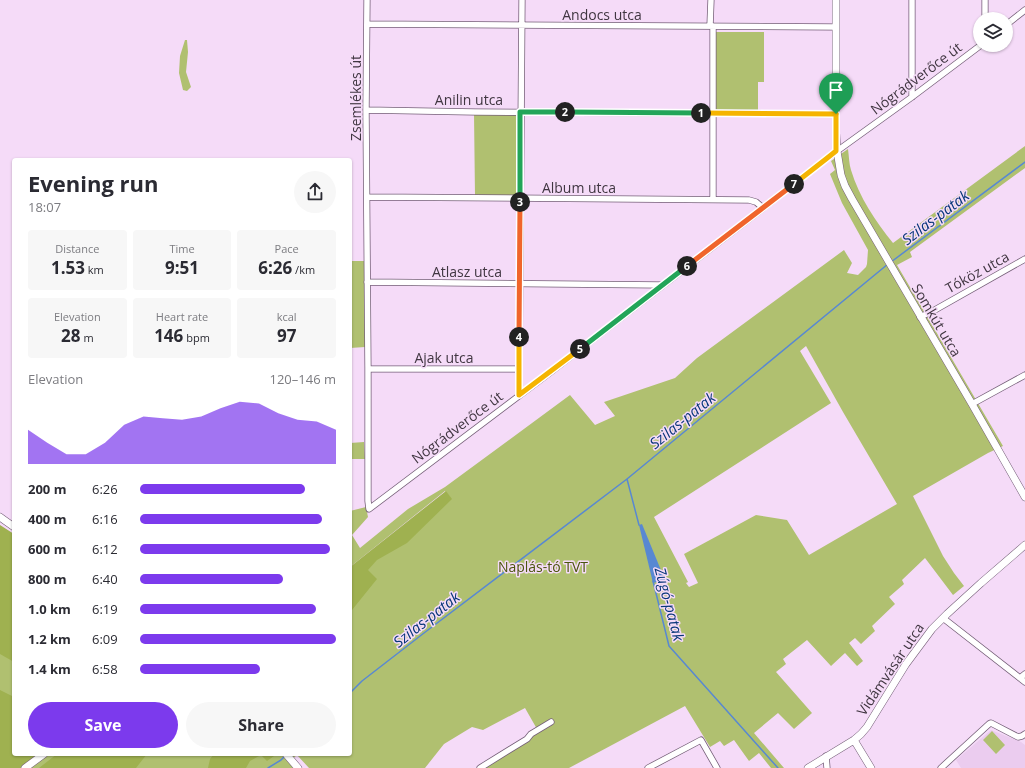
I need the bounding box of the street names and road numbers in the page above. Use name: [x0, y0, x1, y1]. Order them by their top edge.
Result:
street label: Andocs utca: [562, 5, 642, 24]
street label: Nógrádverőce út: [867, 37, 965, 119]
street label: Zsemlékes út: [346, 55, 365, 141]
street label: Anilin utca: [435, 90, 503, 109]
street label: Album utca: [542, 178, 616, 197]
street label: Tóköz utca: [942, 247, 1012, 297]
street label: Atlasz utca: [432, 262, 502, 281]
street label: Somkút utca: [908, 280, 966, 360]
street label: Ajak utca: [414, 348, 474, 367]
street label: Nógrádverőce út: [408, 386, 506, 468]
street label: Vidámvásár utca: [852, 619, 928, 719]

